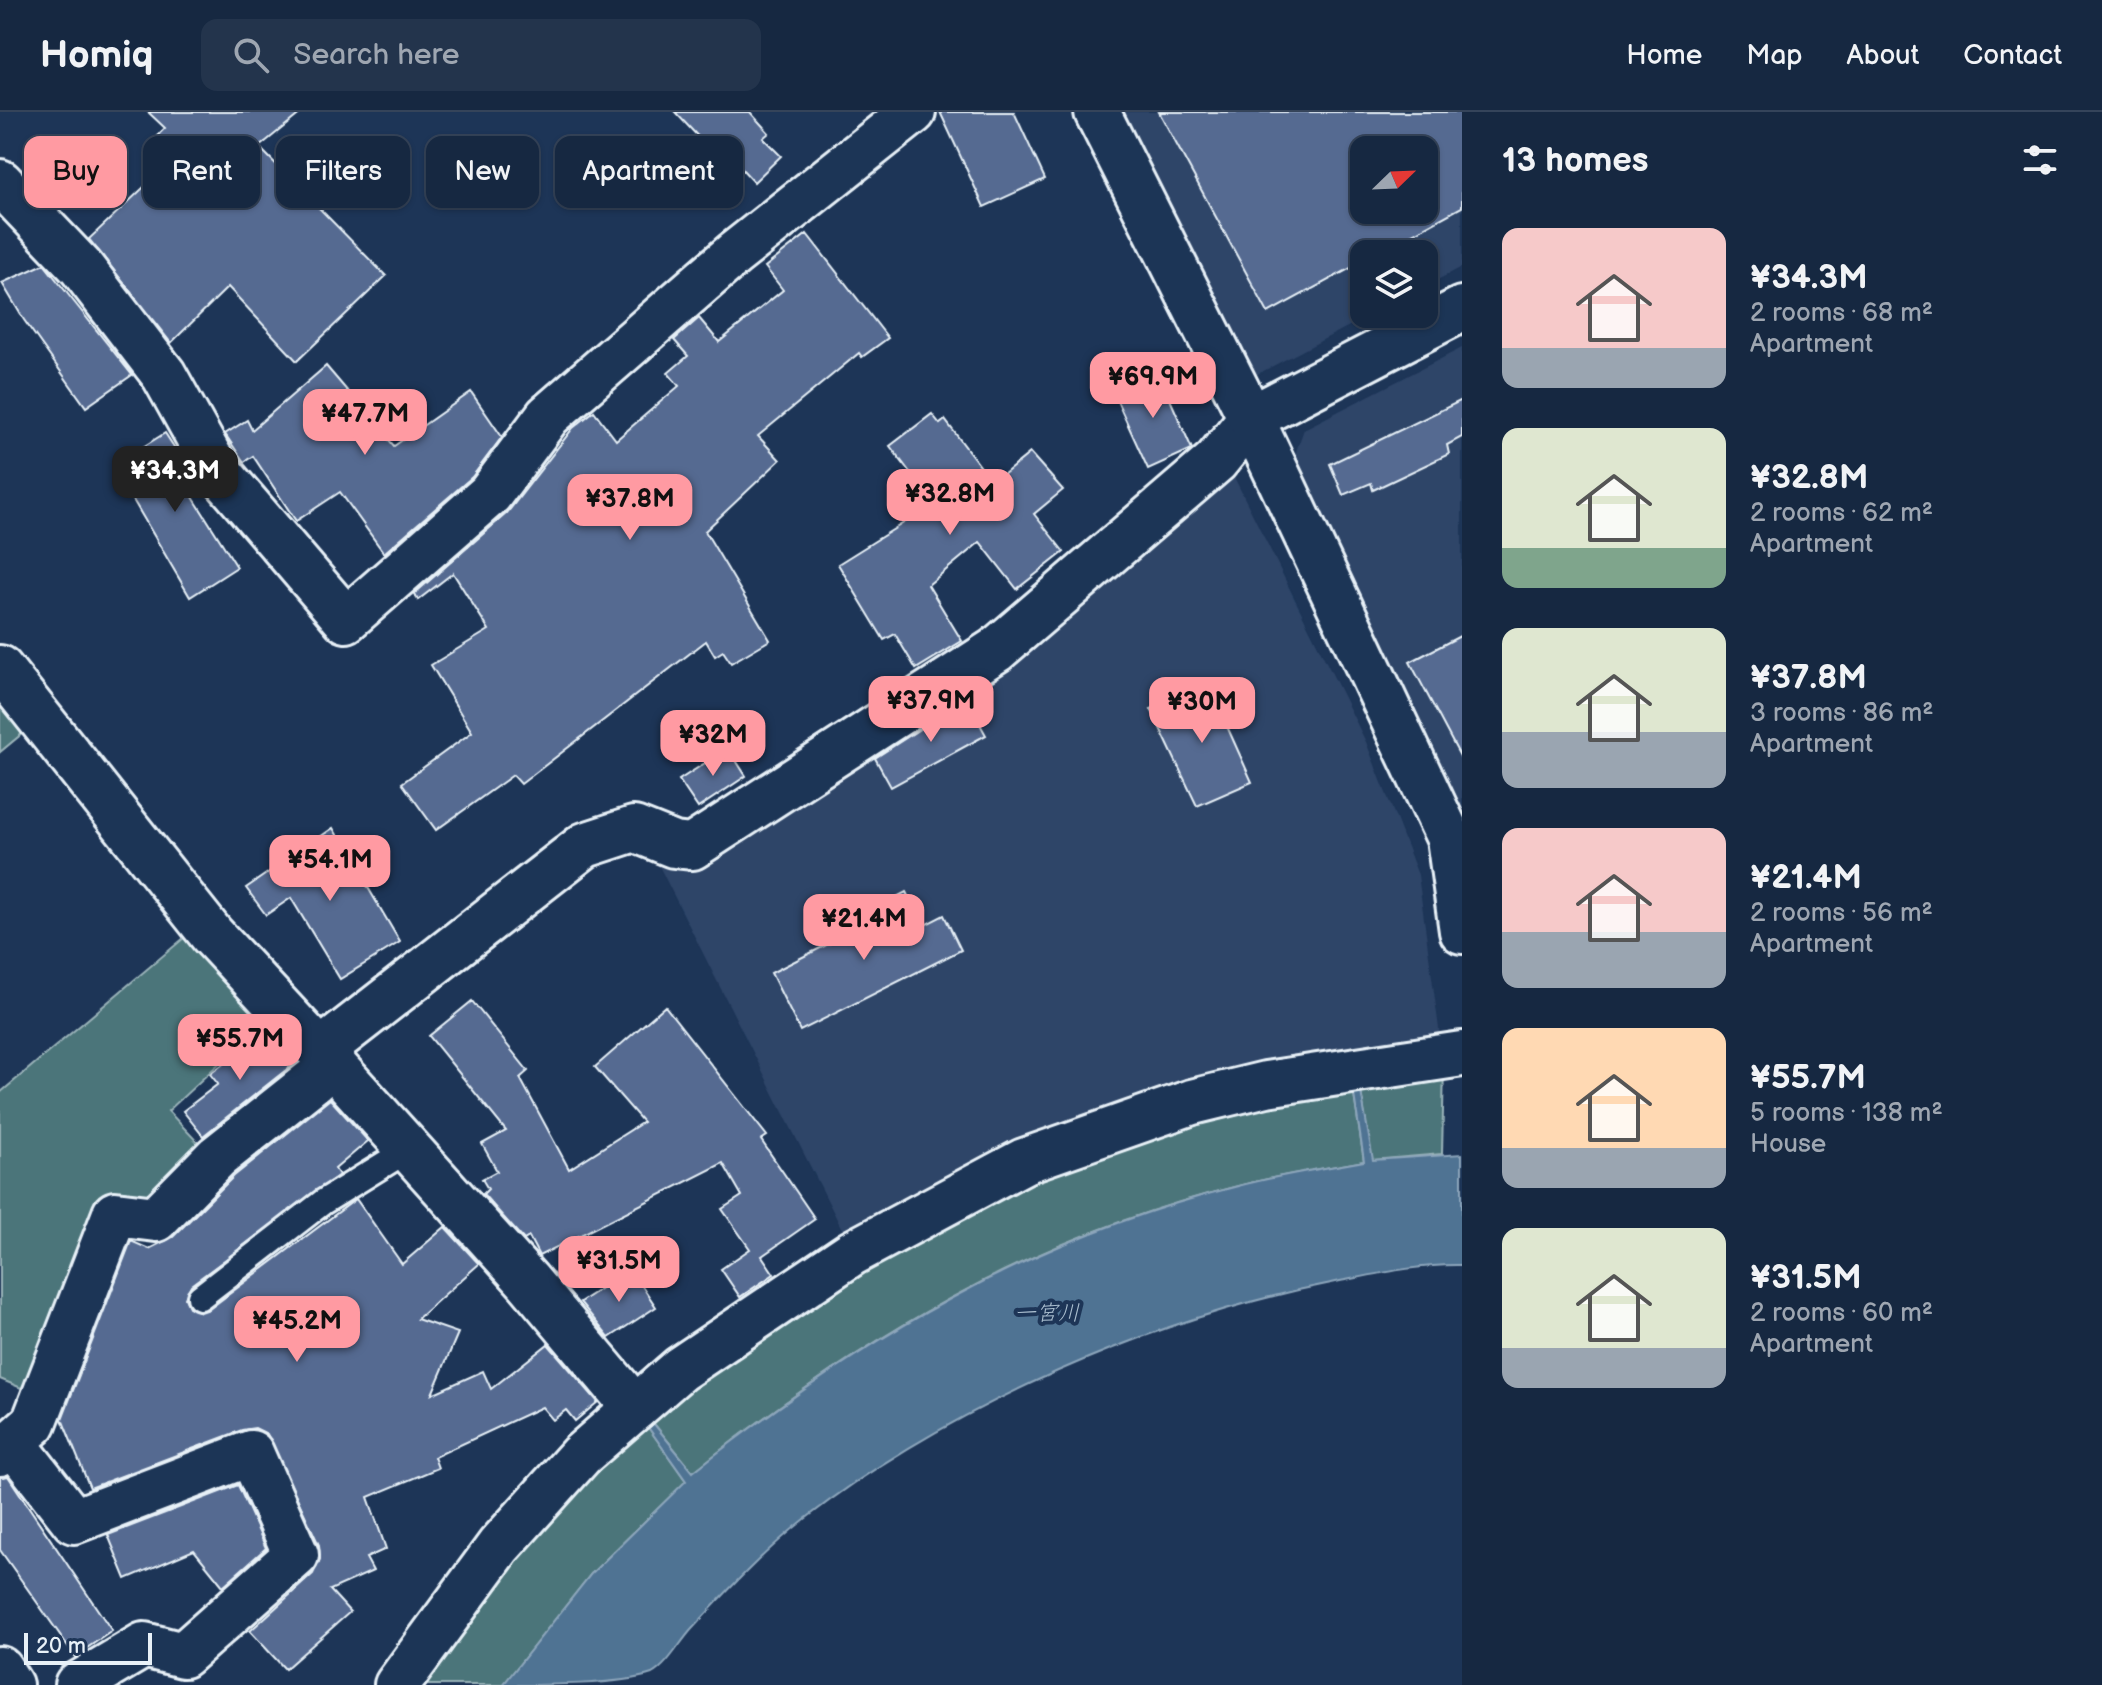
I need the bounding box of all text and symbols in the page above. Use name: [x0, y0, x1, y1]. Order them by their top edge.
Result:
search box: [201, 19, 761, 91]
text: Homiq: [40, 33, 153, 78]
icon: search: [229, 33, 273, 77]
text: Search here: [293, 37, 460, 73]
text: Home: [1626, 39, 1702, 72]
text: Map: [1746, 39, 1803, 72]
text: About: [1847, 39, 1919, 72]
text: Contact: [1963, 39, 2062, 72]
chip: Buy: [24, 136, 127, 208]
chip: Rent: [143, 136, 260, 208]
chip: Filters: [276, 136, 410, 208]
chip: New: [426, 136, 539, 208]
chip: Apartment: [555, 136, 743, 208]
north arrow: [1350, 136, 1438, 224]
map controls: [1350, 136, 1438, 328]
icon: filters: [2018, 138, 2062, 182]
text: 13 homes: [1502, 140, 1649, 181]
button: layers: [1350, 240, 1438, 328]
text: ¥34.3M: [1750, 257, 1867, 298]
icon: home: [1566, 260, 1662, 356]
text: 2 rooms · 68 m²: [1750, 298, 1933, 329]
text: Apartment: [1750, 329, 1873, 360]
pin: ¥69.9M: [1088, 352, 1218, 420]
text: ¥69.9M: [1108, 362, 1198, 393]
pin: ¥47.7M: [300, 389, 430, 457]
text: ¥47.7M: [321, 399, 409, 430]
pin: ¥34.3M: [110, 446, 240, 514]
text: ¥34.3M: [130, 456, 220, 487]
text: ¥32.8M: [1750, 457, 1868, 498]
icon: home: [1566, 460, 1662, 556]
pin: ¥32.8M: [885, 469, 1015, 537]
pin: ¥37.8M: [565, 474, 695, 542]
text: ¥32.8M: [905, 479, 995, 510]
text: ¥37.8M: [585, 484, 675, 515]
text: 2 rooms · 62 m²: [1750, 498, 1933, 529]
text: Apartment: [1750, 529, 1873, 560]
text: ¥37.8M: [1750, 657, 1867, 698]
icon: home: [1566, 660, 1662, 756]
pin: ¥37.9M: [866, 676, 996, 744]
pin: ¥30M: [1155, 677, 1249, 745]
text: ¥37.9M: [887, 686, 975, 717]
text: ¥30M: [1167, 687, 1237, 718]
text: 3 rooms · 86 m²: [1750, 698, 1934, 729]
pin: ¥32M: [666, 710, 760, 778]
text: ¥32M: [678, 720, 748, 751]
text: Apartment: [1750, 729, 1873, 760]
pin: ¥54.1M: [265, 835, 395, 903]
text: ¥54.1M: [287, 845, 373, 876]
text: ¥21.4M: [1750, 857, 1862, 898]
icon: home: [1566, 860, 1662, 956]
pin: ¥21.4M: [799, 894, 929, 962]
text: 2 rooms · 56 m²: [1750, 898, 1933, 929]
text: ¥21.4M: [821, 904, 907, 935]
text: Apartment: [1750, 929, 1873, 960]
pin: ¥55.7M: [175, 1014, 305, 1082]
text: ¥55.7M: [196, 1024, 284, 1055]
text: ¥55.7M: [1750, 1057, 1866, 1098]
icon: home: [1566, 1060, 1662, 1156]
text: 5 rooms · 138 m²: [1750, 1098, 1943, 1129]
text: House: [1750, 1129, 1826, 1160]
pin: ¥31.5M: [554, 1236, 684, 1304]
text: ¥31.5M: [576, 1246, 662, 1277]
text: ¥31.5M: [1750, 1257, 1862, 1298]
icon: home: [1566, 1260, 1662, 1356]
pin: ¥45.2M: [232, 1296, 362, 1364]
text: 2 rooms · 60 m²: [1750, 1298, 1933, 1329]
water label: 一宮川: [1014, 1300, 1080, 1327]
text: ¥45.2M: [252, 1306, 342, 1337]
text: Apartment: [1750, 1329, 1873, 1360]
scale bar: [24, 1629, 152, 1665]
text: 20 m: [36, 1633, 86, 1660]

